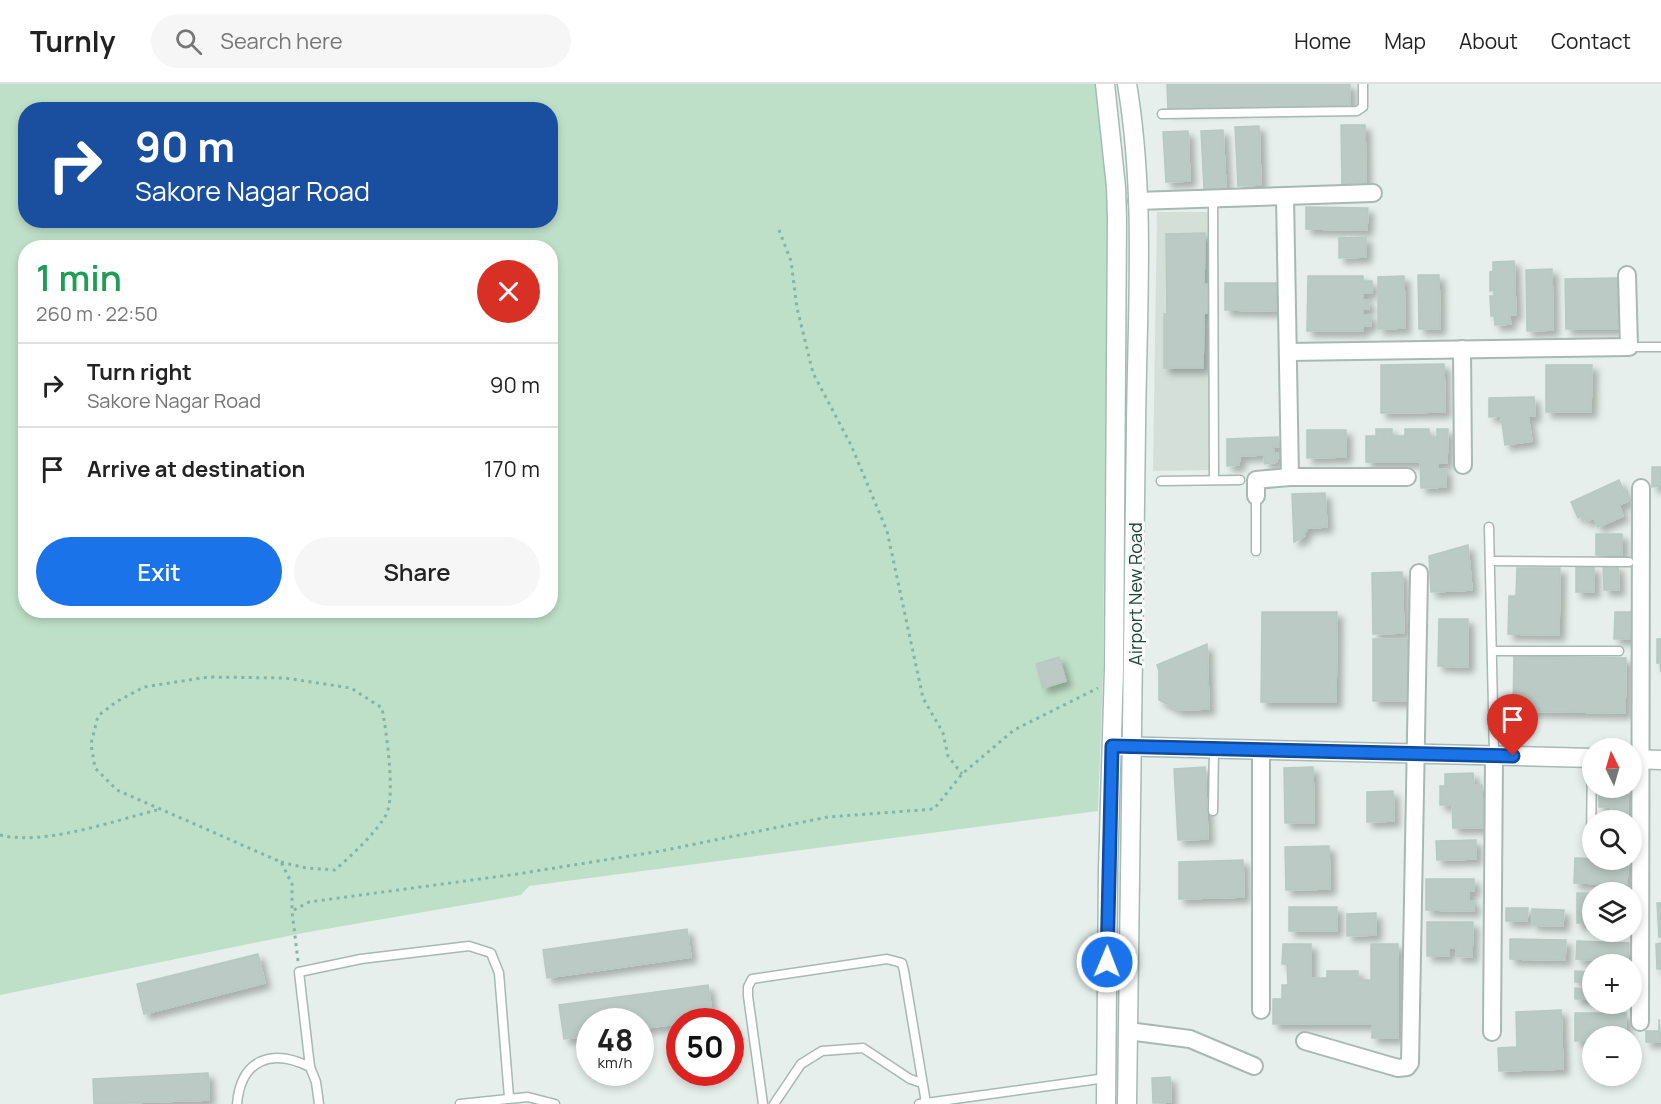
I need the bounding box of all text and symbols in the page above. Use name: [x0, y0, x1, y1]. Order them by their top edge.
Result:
search box: [151, 14, 571, 68]
text: Turnly: [30, 22, 115, 60]
icon: search: [172, 25, 205, 58]
text: Search here: [220, 26, 343, 56]
text: Home: [1294, 27, 1351, 55]
text: Map: [1384, 27, 1426, 55]
text: About: [1459, 27, 1518, 55]
text: Contact: [1551, 27, 1631, 55]
text: 90 m: [135, 117, 235, 175]
icon: right: [36, 126, 114, 204]
text: Sakore Nagar Road: [135, 172, 370, 209]
text: 1 min: [36, 253, 122, 302]
button: close: [477, 260, 540, 323]
text: 260 m · 22:50: [36, 300, 158, 327]
text: Turn right: [87, 357, 192, 387]
icon: right: [36, 369, 69, 402]
text: 90 m: [490, 370, 540, 400]
text: Sakore Nagar Road: [87, 387, 261, 414]
icon: arrive: [36, 453, 69, 486]
text: Arrive at destination: [87, 454, 305, 484]
text: 170 m: [484, 454, 540, 484]
street label: Airport New Road: [1123, 522, 1147, 666]
button: Exit: [36, 537, 282, 606]
button: Share: [294, 537, 540, 606]
pin: [1487, 694, 1538, 756]
icon: arrive: [1496, 703, 1529, 736]
north arrow: [1582, 738, 1642, 798]
map controls: [1582, 738, 1642, 1086]
button: search: [1582, 810, 1642, 870]
button: layers: [1582, 882, 1642, 942]
position arrow: [1075, 930, 1139, 994]
button: +: [1582, 954, 1642, 1014]
speed limit sign: 50: [666, 1008, 744, 1086]
text: 48: [597, 1019, 633, 1060]
button: −: [1582, 1026, 1642, 1086]
text: km/h: [598, 1052, 632, 1073]

